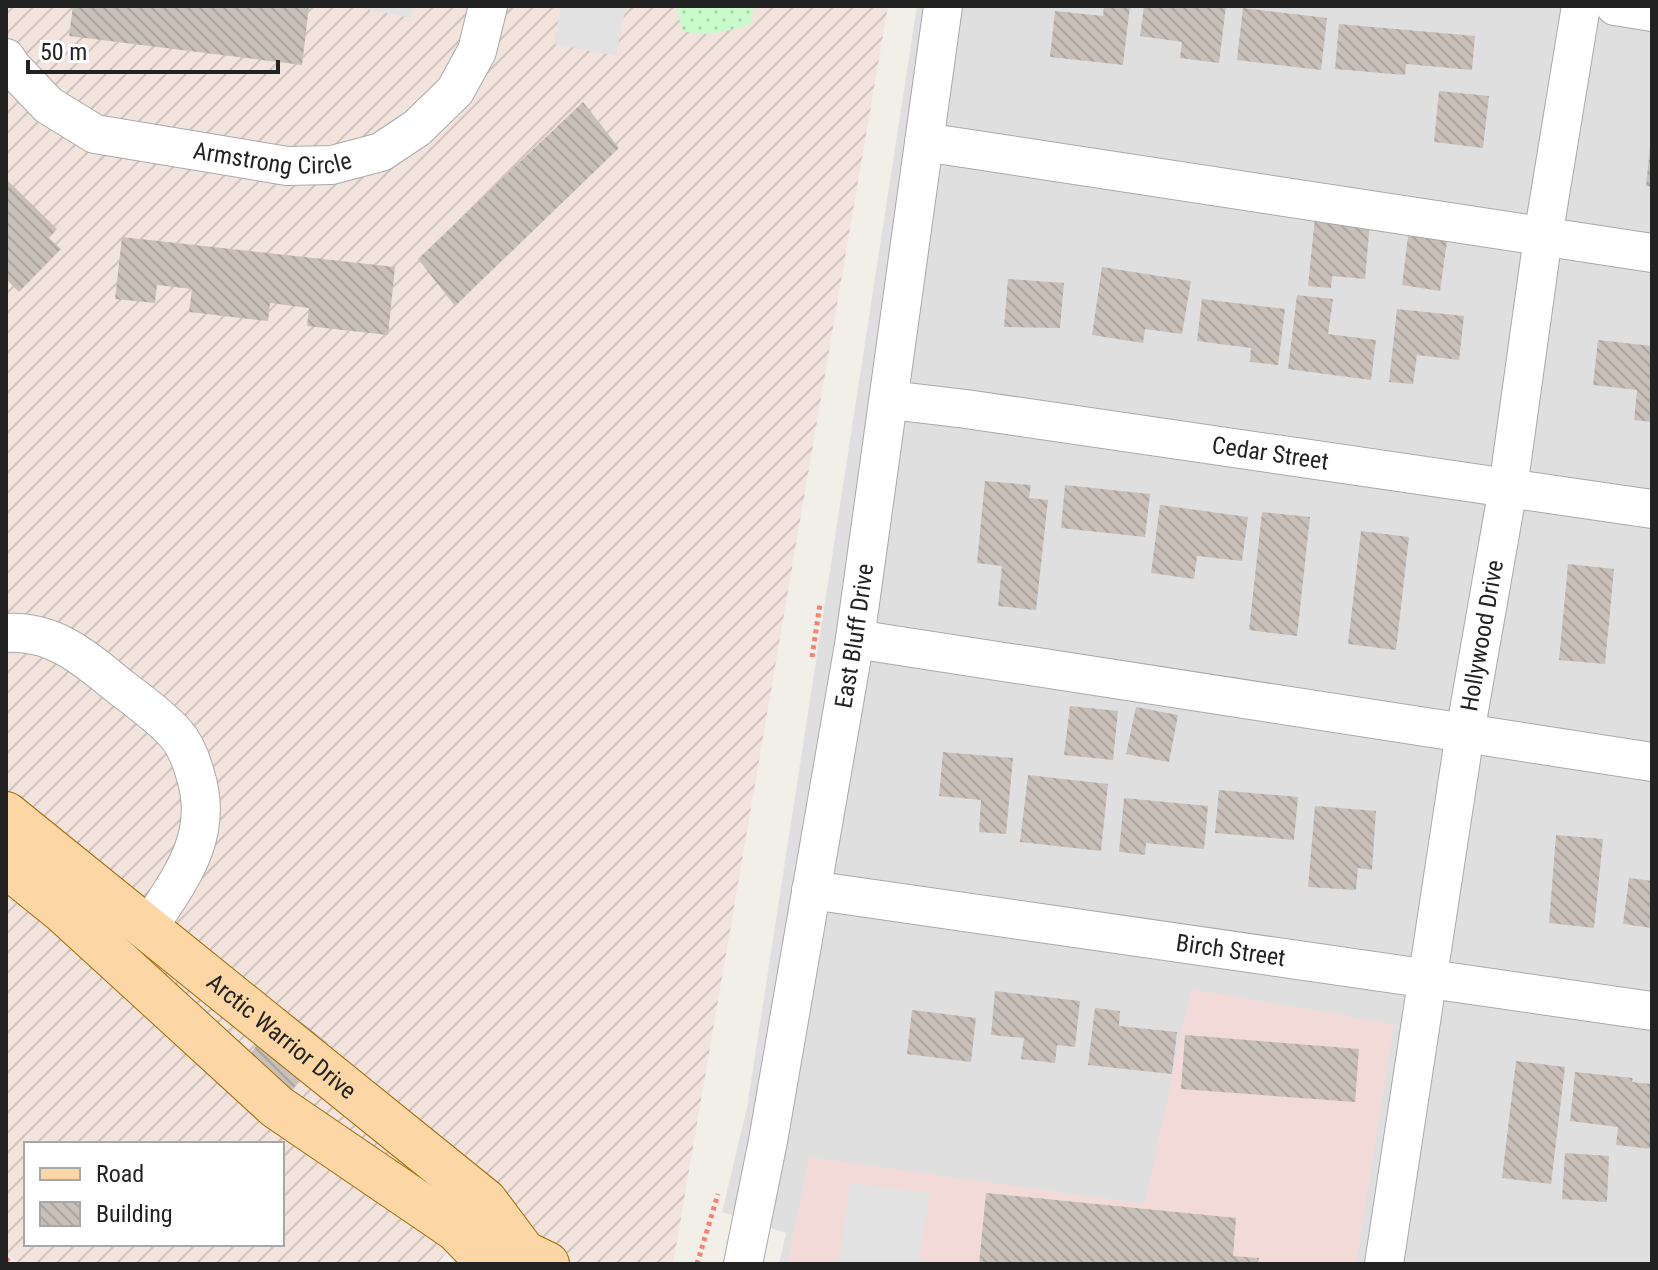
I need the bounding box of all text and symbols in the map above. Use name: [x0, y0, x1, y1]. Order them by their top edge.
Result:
scale bar: [28, 24, 278, 74]
text: 50 m: [40, 38, 87, 66]
street label: Armstrong Circle: [191, 137, 355, 181]
street label: Cedar Street: [1210, 431, 1330, 476]
street label: Hollywood Drive: [1455, 558, 1509, 713]
street label: East Bluff Drive: [829, 562, 879, 710]
street label: Birch Street: [1174, 929, 1287, 972]
street label: Arctic Warrior Drive: [201, 968, 362, 1105]
legend: [24, 1142, 284, 1246]
text: Road: [96, 1160, 144, 1188]
text: Building: [96, 1200, 173, 1228]

